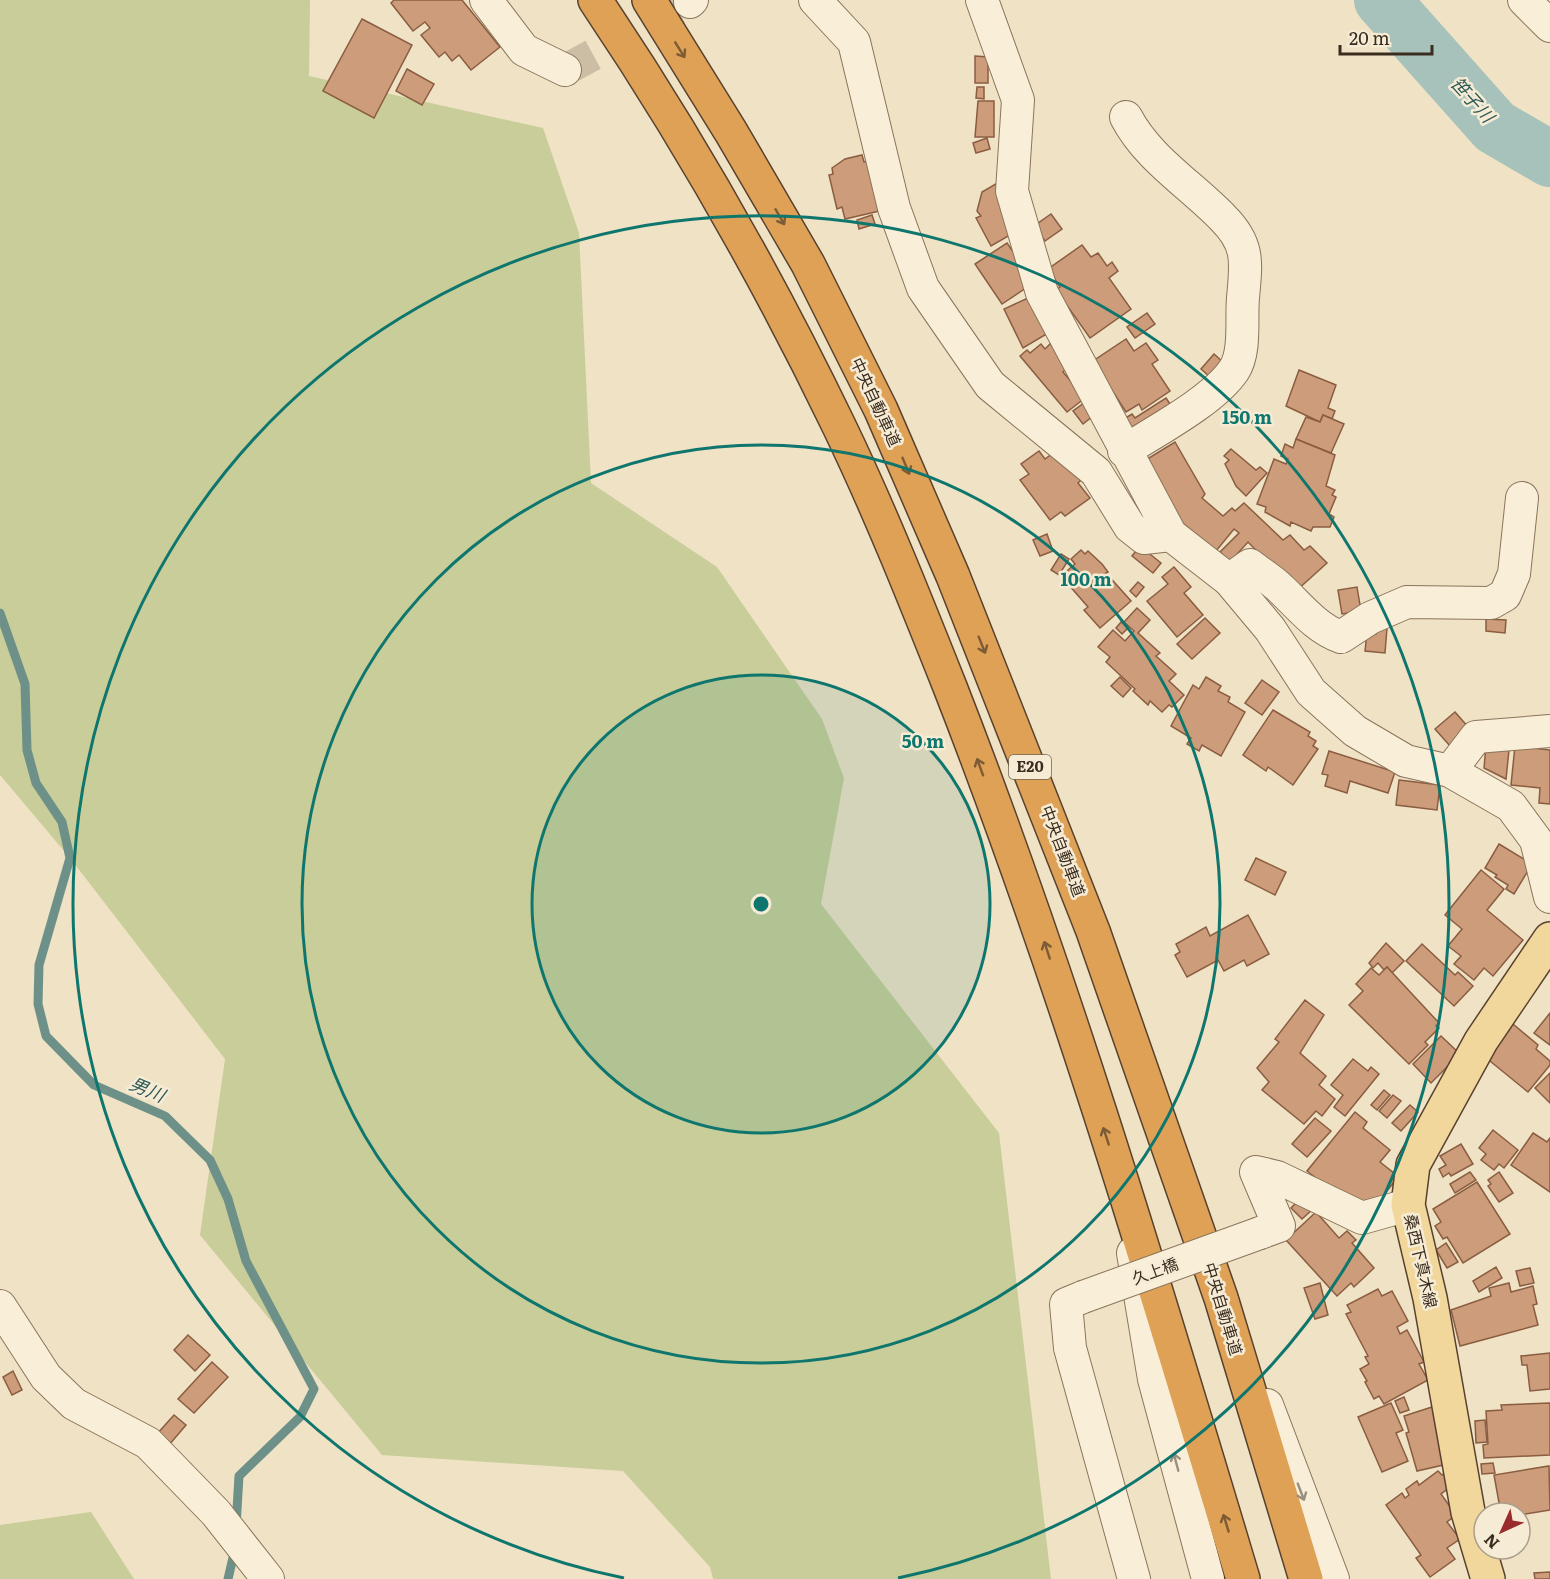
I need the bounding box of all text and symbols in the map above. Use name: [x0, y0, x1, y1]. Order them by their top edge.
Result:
scale bar: [1340, 18, 1432, 56]
text: 20 m: [1349, 24, 1390, 51]
one-way arrow: [674, 41, 687, 58]
water label: 笹子川: [1445, 70, 1503, 130]
one-way arrow: [774, 208, 786, 225]
street label: 中央自動車道: [846, 353, 908, 450]
text: 150 m: [1222, 403, 1272, 430]
one-way arrow: [901, 457, 912, 475]
text: 100 m: [1060, 565, 1112, 592]
one-way arrow: [977, 636, 988, 654]
text: 50 m: [902, 727, 944, 754]
road number: E20: [1009, 755, 1051, 779]
one-way arrow: [974, 758, 985, 777]
street label: 中央自動車道: [1036, 802, 1092, 900]
centre of rings: [751, 894, 771, 914]
one-way arrow: [1041, 941, 1052, 960]
water label: 男川: [126, 1069, 171, 1109]
one-way arrow: [1100, 1127, 1111, 1146]
street label: 桑西下真木線: [1399, 1211, 1444, 1310]
street label: 久上橋: [1128, 1251, 1181, 1290]
street label: 中央自動車道: [1198, 1259, 1249, 1358]
one-way arrow: [1170, 1453, 1182, 1472]
one-way arrow: [1296, 1483, 1307, 1501]
north arrow: [1472, 1501, 1532, 1561]
one-way arrow: [1220, 1514, 1231, 1533]
text: N: [1477, 1529, 1504, 1556]

